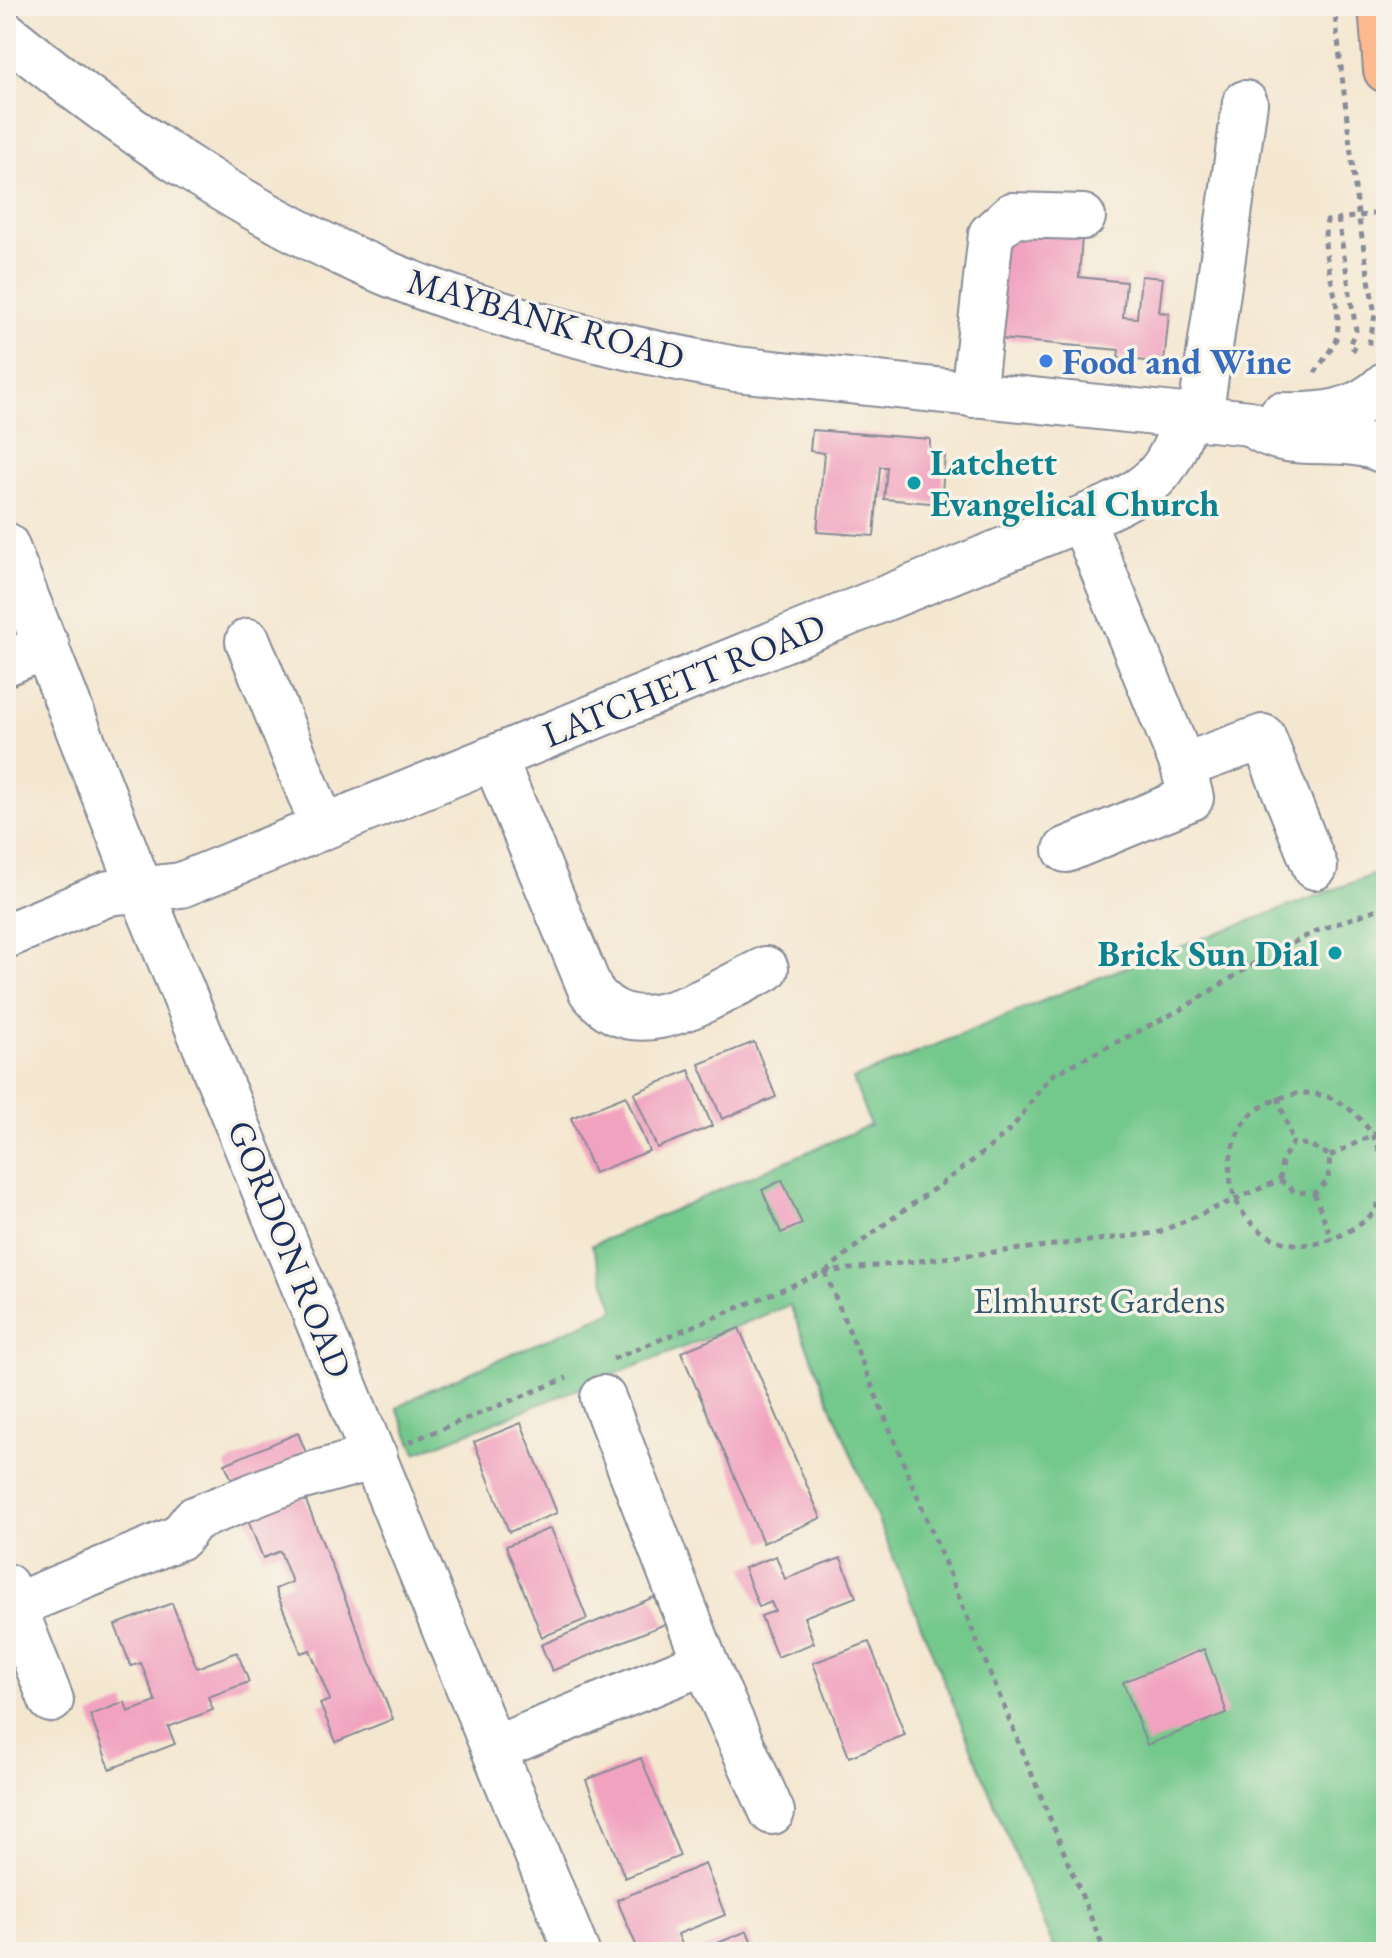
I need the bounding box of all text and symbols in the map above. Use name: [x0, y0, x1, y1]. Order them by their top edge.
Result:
street label: MAYBANK ROAD: [402, 257, 690, 381]
place label: Food and Wine: [1062, 338, 1292, 385]
marker: Food and Wine: [1037, 352, 1055, 370]
place label: Latchett Evangelical Church: [930, 439, 1219, 527]
marker: Latchett Evangelical Church: [905, 474, 923, 492]
street label: LATCHETT ROAD: [536, 602, 832, 758]
place label: Brick Sun Dial: [1097, 930, 1319, 977]
marker: Brick Sun Dial: [1326, 944, 1344, 962]
street label: GORDON ROAD: [217, 1113, 363, 1385]
park label: Elmhurst Gardens: [973, 1277, 1225, 1324]

